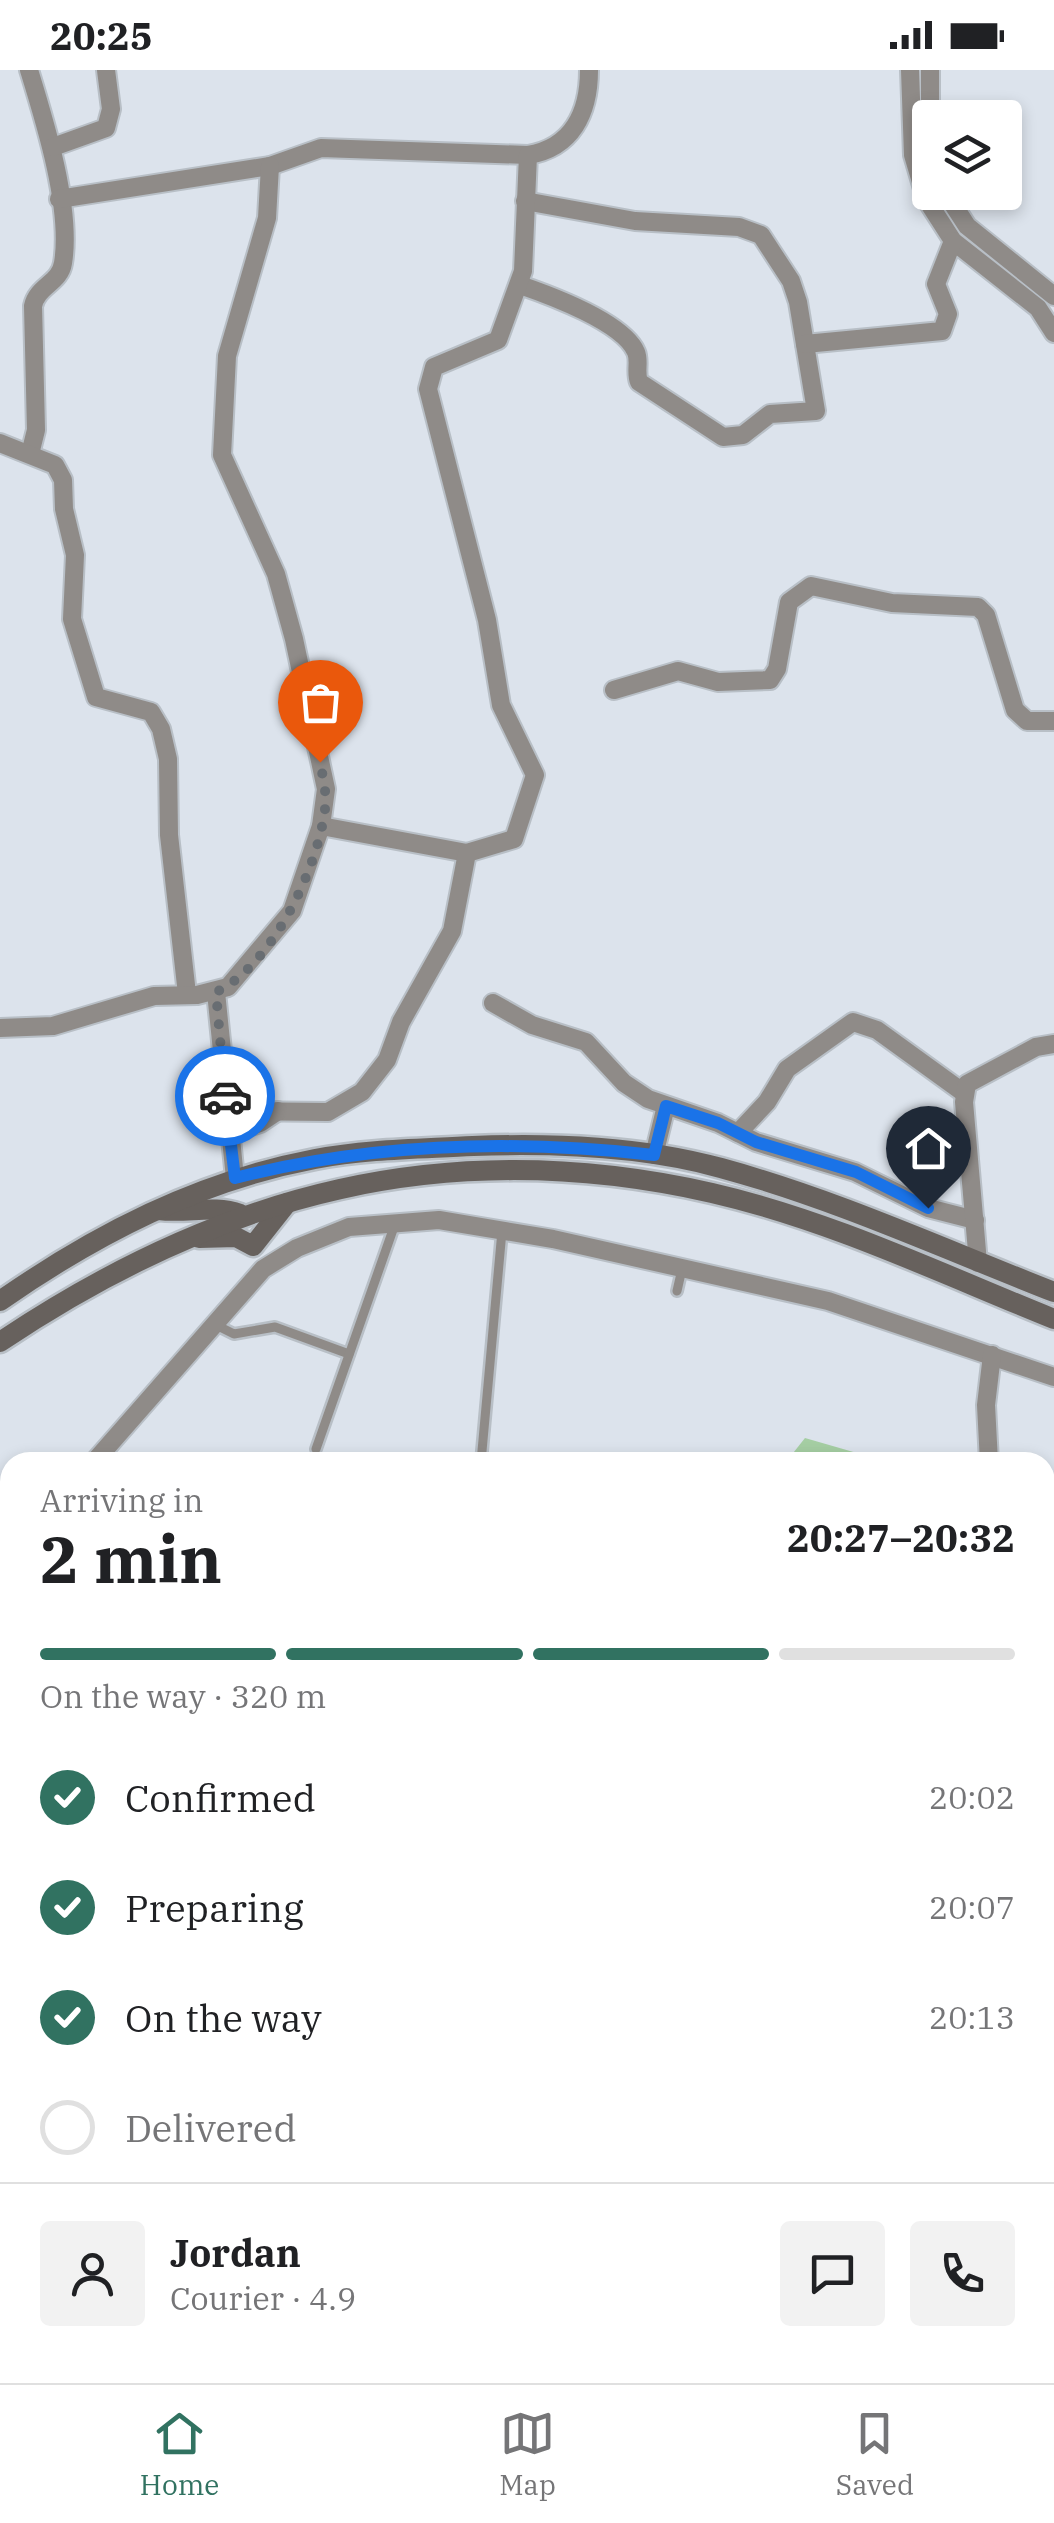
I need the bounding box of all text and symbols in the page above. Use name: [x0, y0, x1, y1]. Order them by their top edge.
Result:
text: 20:25: [50, 11, 153, 60]
map controls: [912, 100, 1022, 210]
button: layers: [912, 100, 1022, 210]
pin: [278, 660, 363, 763]
icon: bag: [293, 675, 348, 730]
courier: [175, 1046, 275, 1146]
icon: car: [198, 1069, 253, 1124]
pin: [886, 1106, 971, 1209]
icon: home: [901, 1121, 956, 1176]
text: Arriving in: [40, 1479, 203, 1521]
text: 20:27–20:32: [787, 1513, 1015, 1562]
text: 2 min: [40, 1516, 222, 1601]
text: On the way · 320 m: [40, 1675, 326, 1717]
icon: check: [40, 1770, 95, 1825]
text: Confirmed: [125, 1773, 316, 1822]
text: 20:02: [929, 1776, 1015, 1818]
icon: check: [40, 1880, 95, 1935]
text: Preparing: [125, 1883, 304, 1932]
text: 20:07: [929, 1886, 1015, 1928]
icon: check: [40, 1990, 95, 2045]
text: On the way: [125, 1993, 322, 2042]
text: 20:13: [929, 1996, 1015, 2038]
text: Delivered: [125, 2103, 297, 2152]
button: person: [40, 2221, 145, 2326]
button: chat: [780, 2221, 885, 2326]
button: phone: [910, 2221, 1015, 2326]
text: Jordan: [170, 2228, 301, 2277]
text: Courier · 4.9: [170, 2277, 356, 2319]
tab: Home: [140, 2406, 219, 2503]
tab: Map: [499, 2406, 556, 2503]
tab: Saved: [836, 2406, 914, 2503]

